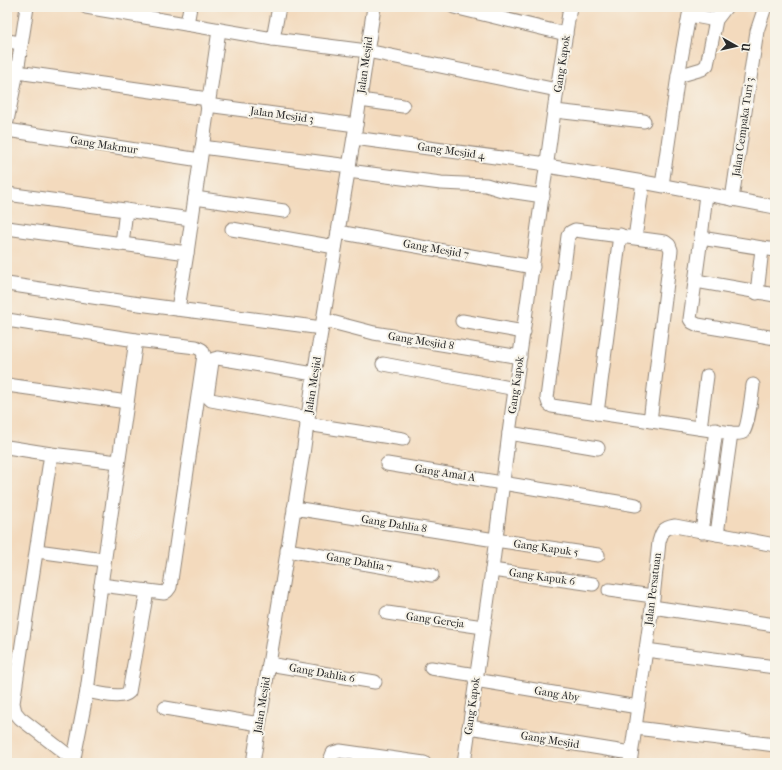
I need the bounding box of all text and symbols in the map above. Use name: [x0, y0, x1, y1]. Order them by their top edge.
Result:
north arrow: [716, 26, 756, 66]
street label: Gang Kapok: [551, 34, 573, 94]
street label: Jalan Mesjid: [354, 35, 376, 95]
text: U: [738, 41, 753, 53]
street label: Jalan Cempaka Turi 3: [729, 76, 756, 178]
street label: Jalan Mesjid 3: [248, 104, 315, 126]
street label: Gang Makmur: [69, 133, 139, 157]
street label: Gang Mesjid 4: [417, 140, 486, 162]
street label: Gang Mesjid 7: [402, 237, 470, 261]
street label: Gang Mesjid 8: [387, 329, 455, 353]
street label: Jalan Mesjid: [302, 355, 324, 415]
street label: Gang Kapok: [506, 355, 527, 415]
street label: Gang Amal A: [414, 462, 477, 484]
street label: Gang Dahlia 8: [360, 512, 428, 536]
street label: Gang Kapuk 5: [513, 537, 580, 559]
street label: Gang Dahlia 7: [325, 550, 393, 574]
street label: Jalan Persatuan: [642, 551, 664, 627]
street label: Gang Kapuk 6: [508, 566, 576, 588]
street label: Gang Gereja: [405, 609, 466, 631]
street label: Gang Dahlia 6: [288, 661, 356, 685]
street label: Jalan Mesjid: [251, 675, 273, 735]
street label: Gang Kapok: [462, 676, 483, 736]
street label: Gang Aby: [533, 684, 582, 704]
street label: Gang Mesjid: [520, 729, 581, 751]

